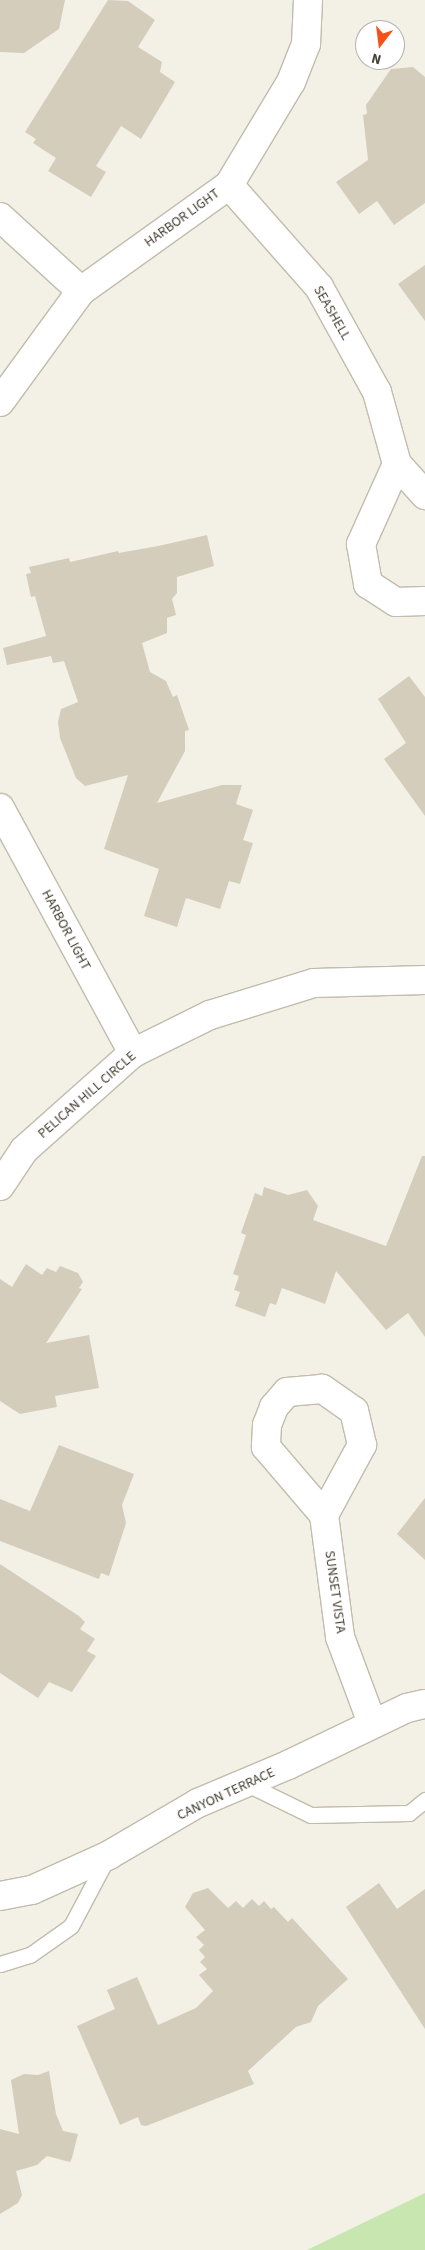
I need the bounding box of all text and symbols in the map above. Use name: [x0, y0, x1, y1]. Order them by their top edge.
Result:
north arrow: [355, 20, 405, 70]
text: N: [369, 48, 383, 69]
street label: HARBOR LIGHT: [141, 185, 223, 251]
street label: SEASHELL: [310, 283, 354, 343]
street label: HARBOR LIGHT: [38, 887, 94, 973]
street label: PELICAN HILL CIRCLE: [35, 1048, 139, 1142]
street label: SUNSET VISTA: [321, 1550, 349, 1634]
street label: CANYON TERRACE: [174, 1764, 278, 1824]

